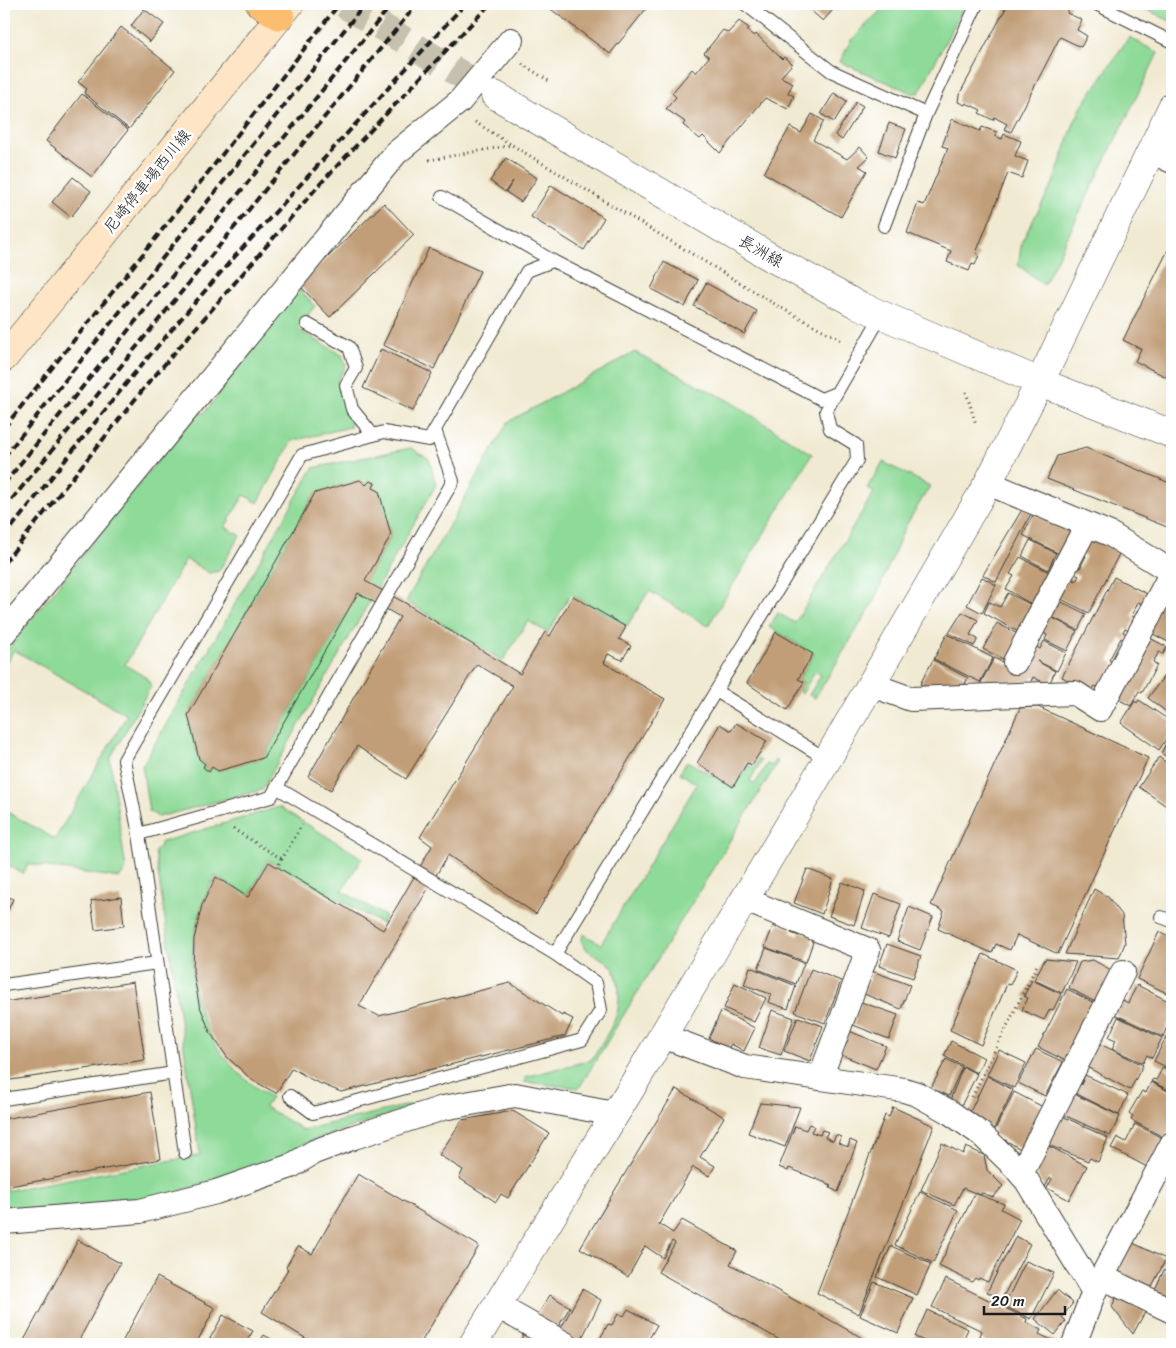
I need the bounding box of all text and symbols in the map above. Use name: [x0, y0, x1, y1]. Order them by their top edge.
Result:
street label: 尼崎停車場西川線: [95, 122, 199, 240]
street label: 長洲線: [733, 226, 789, 276]
scale bar: [984, 1283, 1065, 1315]
text: 20 m: [991, 1288, 1025, 1314]

